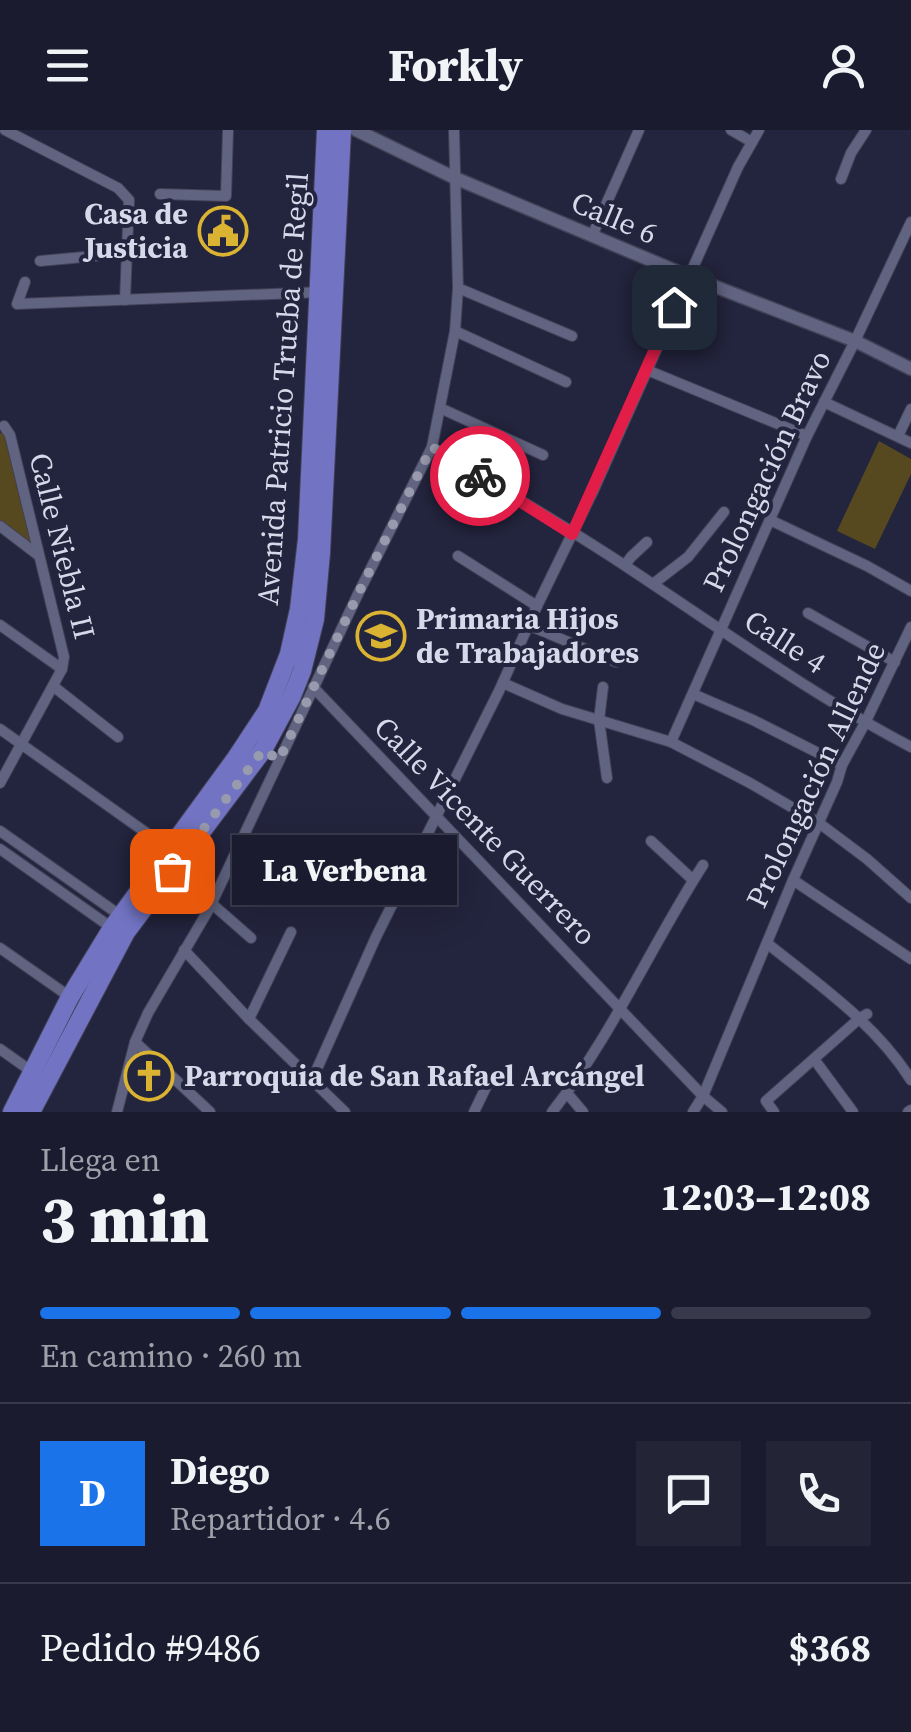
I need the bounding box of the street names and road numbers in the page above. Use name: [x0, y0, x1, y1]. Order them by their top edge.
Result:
street label: Avenida Patricio Trueba de Regil: [247, 171, 318, 607]
street label: Calle 6: [565, 181, 663, 254]
street label: Prolongación Bravo: [693, 343, 840, 598]
street label: Calle Niebla II: [20, 448, 105, 643]
street label: Calle 4: [737, 600, 834, 683]
street label: Prolongación Allende: [736, 635, 895, 914]
street label: Calle Vicente Guerrero: [365, 707, 606, 954]

